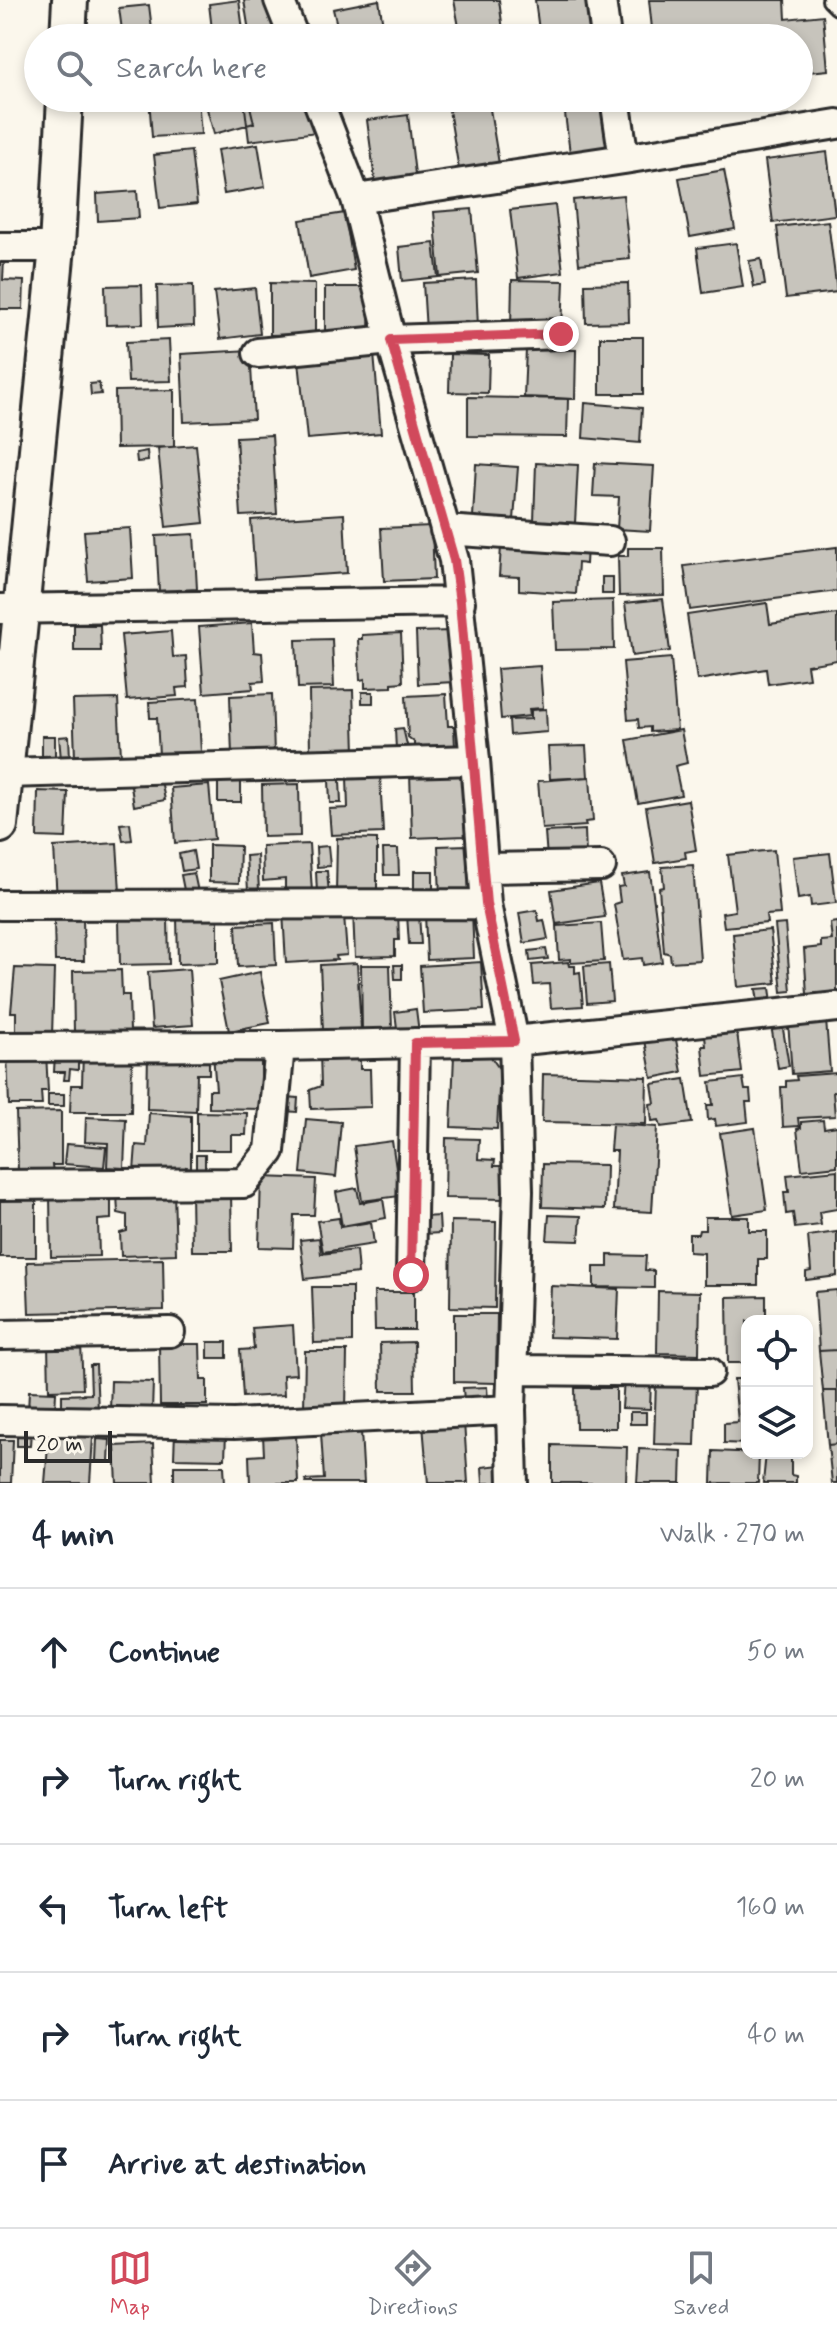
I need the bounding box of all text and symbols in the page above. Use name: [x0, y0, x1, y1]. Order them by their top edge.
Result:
search box: [24, 24, 813, 112]
icon: search: [52, 46, 96, 90]
text: Search here: [116, 49, 267, 88]
route end: [543, 316, 579, 352]
route start: [393, 1257, 429, 1293]
map controls: [741, 1315, 813, 1459]
button: locate: [741, 1315, 813, 1387]
button: layers: [741, 1387, 813, 1459]
scale bar: [24, 1427, 112, 1463]
text: 20 m: [36, 1431, 83, 1459]
text: 4 min: [32, 1513, 115, 1558]
text: Walk · 270 m: [660, 1518, 805, 1552]
icon: ahead: [32, 1630, 76, 1674]
text: Continue: [108, 1633, 220, 1672]
text: 50 m: [747, 1635, 805, 1669]
icon: right: [32, 1758, 76, 1802]
text: Turn right: [108, 1761, 241, 1800]
text: 20 m: [750, 1763, 805, 1797]
icon: left: [32, 1886, 76, 1930]
text: Turn left: [108, 1889, 228, 1928]
text: 160 m: [736, 1891, 805, 1925]
icon: right: [32, 2014, 76, 2058]
text: Turn right: [108, 2017, 241, 2056]
text: 40 m: [747, 2019, 805, 2053]
icon: arrive: [32, 2142, 76, 2186]
text: Arrive at destination: [108, 2145, 366, 2184]
tab: Map: [108, 2246, 152, 2322]
tab: Directions: [367, 2246, 458, 2322]
tab: Saved: [674, 2246, 729, 2322]

